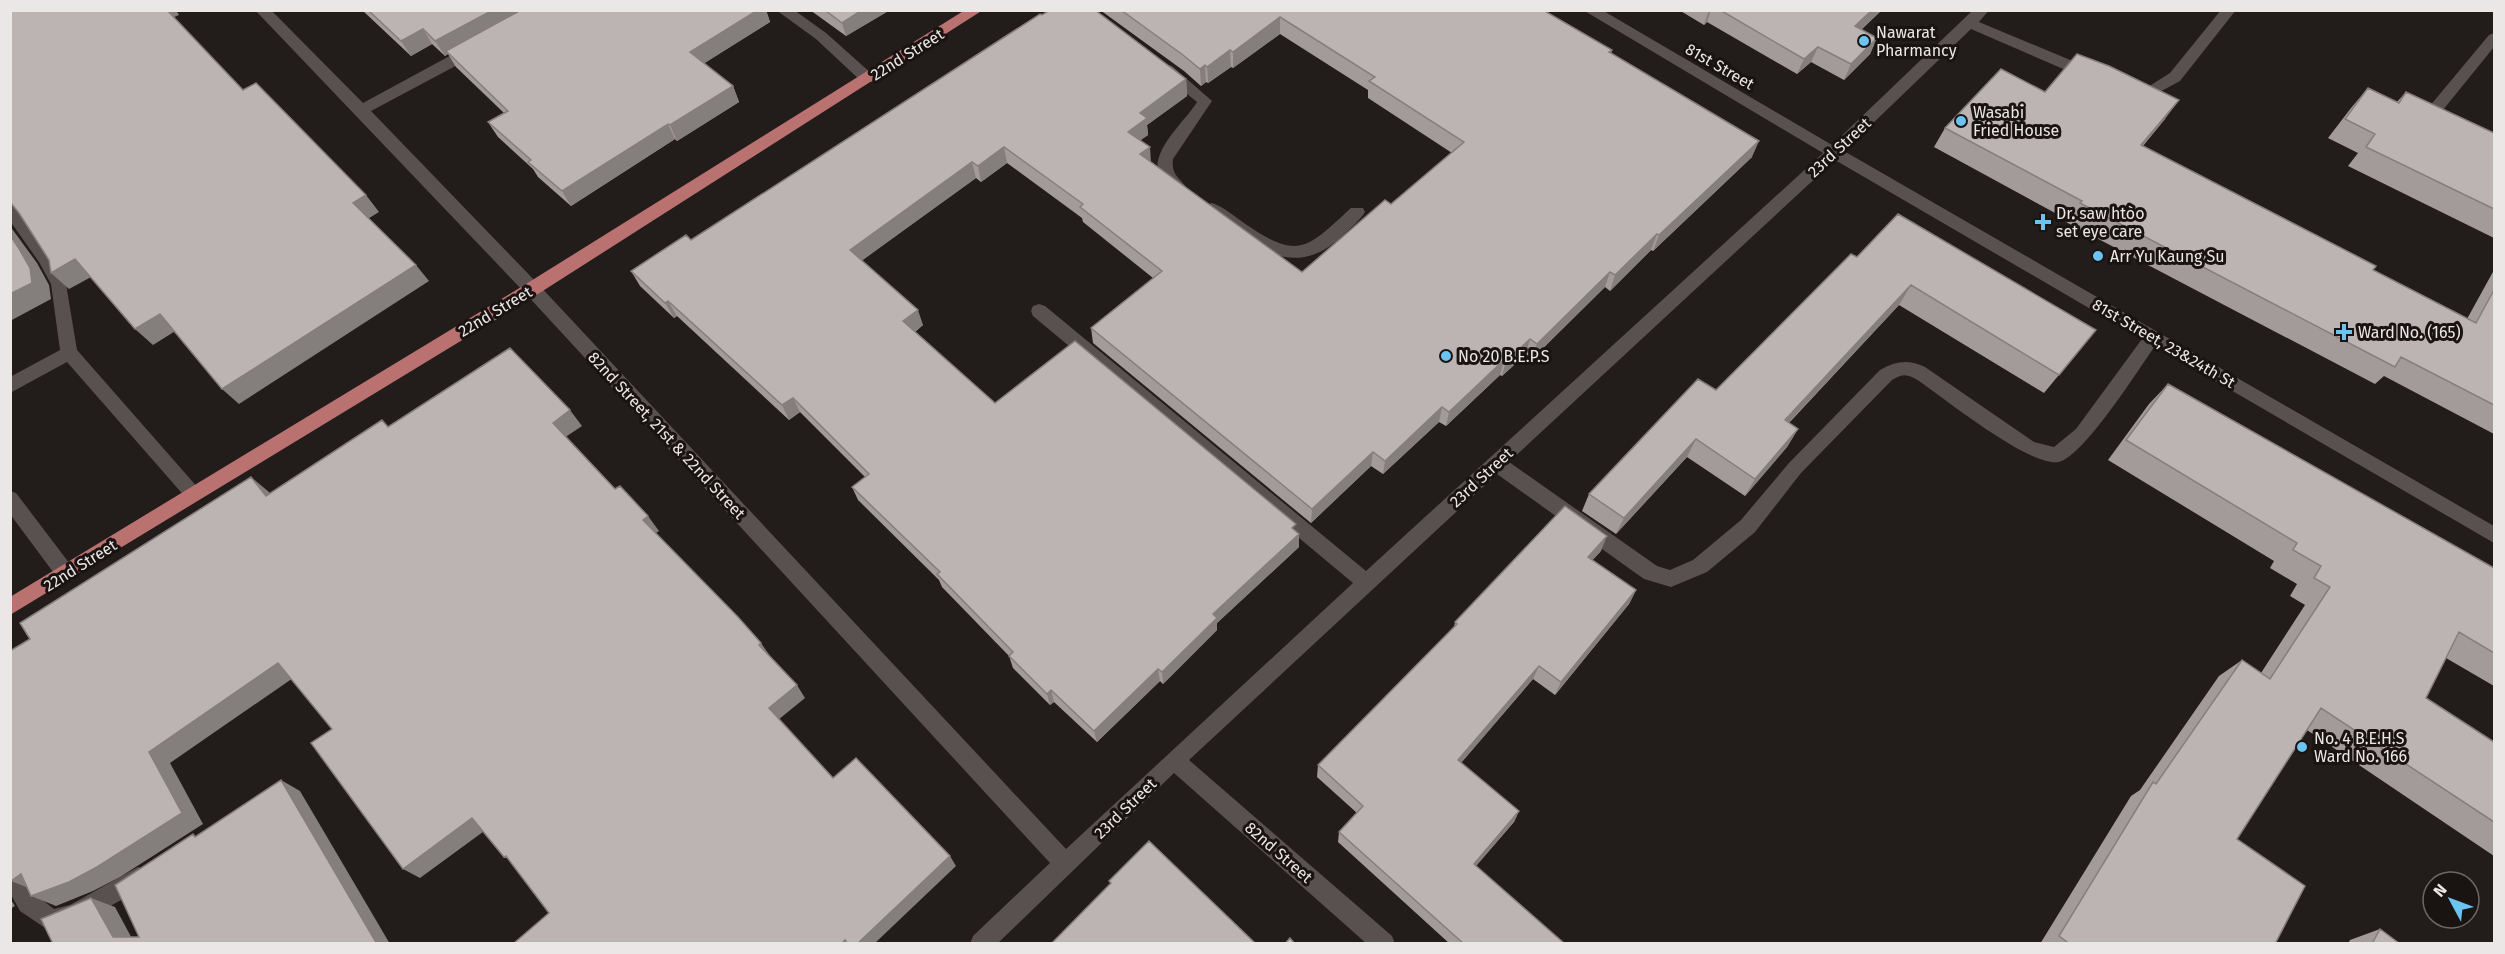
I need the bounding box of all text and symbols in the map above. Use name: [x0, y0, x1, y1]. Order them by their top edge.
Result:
place label: Nawarat Pharmancy: [1876, 23, 1957, 60]
street label: 22nd Street: [867, 24, 947, 84]
marker: Nawarat Pharmancy: [1857, 34, 1871, 48]
street label: 81st Street: [1682, 39, 1758, 94]
place label: Wasabi Fried House: [1973, 103, 2059, 140]
street label: 23rd Street: [1804, 113, 1875, 181]
marker: Wasabi Fried House: [1954, 114, 1968, 128]
place label: Dr. saw htòo set eye care: [2056, 204, 2145, 241]
marker: Dr. saw htòo set eye care: [2034, 213, 2052, 231]
place label: Arr Yu Kaung Su: [2110, 247, 2225, 266]
marker: Arr Yu Kaung Su: [2091, 249, 2105, 263]
street label: 22nd Street: [455, 282, 536, 341]
street label: 81st Street, 23&24th St: [2089, 295, 2239, 392]
marker: Ward No. (165): [2335, 323, 2353, 341]
place label: Ward No. (165): [2358, 323, 2461, 342]
place label: No 20 B.E.P.S: [1458, 347, 1550, 366]
street label: 82nd Street, 21st & 22nd Street: [584, 348, 749, 523]
marker: No 20 B.E.P.S: [1439, 349, 1453, 363]
street label: 23rd Street: [1446, 443, 1517, 511]
street label: 22nd Street: [40, 535, 120, 595]
place label: No. 4 B.E.H.S Ward No. 166: [2314, 729, 2407, 766]
marker: No. 4 B.E.H.S Ward No. 166: [2295, 740, 2309, 754]
street label: 23rd Street: [1090, 774, 1160, 843]
street label: 82nd Street: [1241, 818, 1316, 887]
north arrow: [2421, 870, 2481, 930]
text: N: [2429, 880, 2451, 901]

